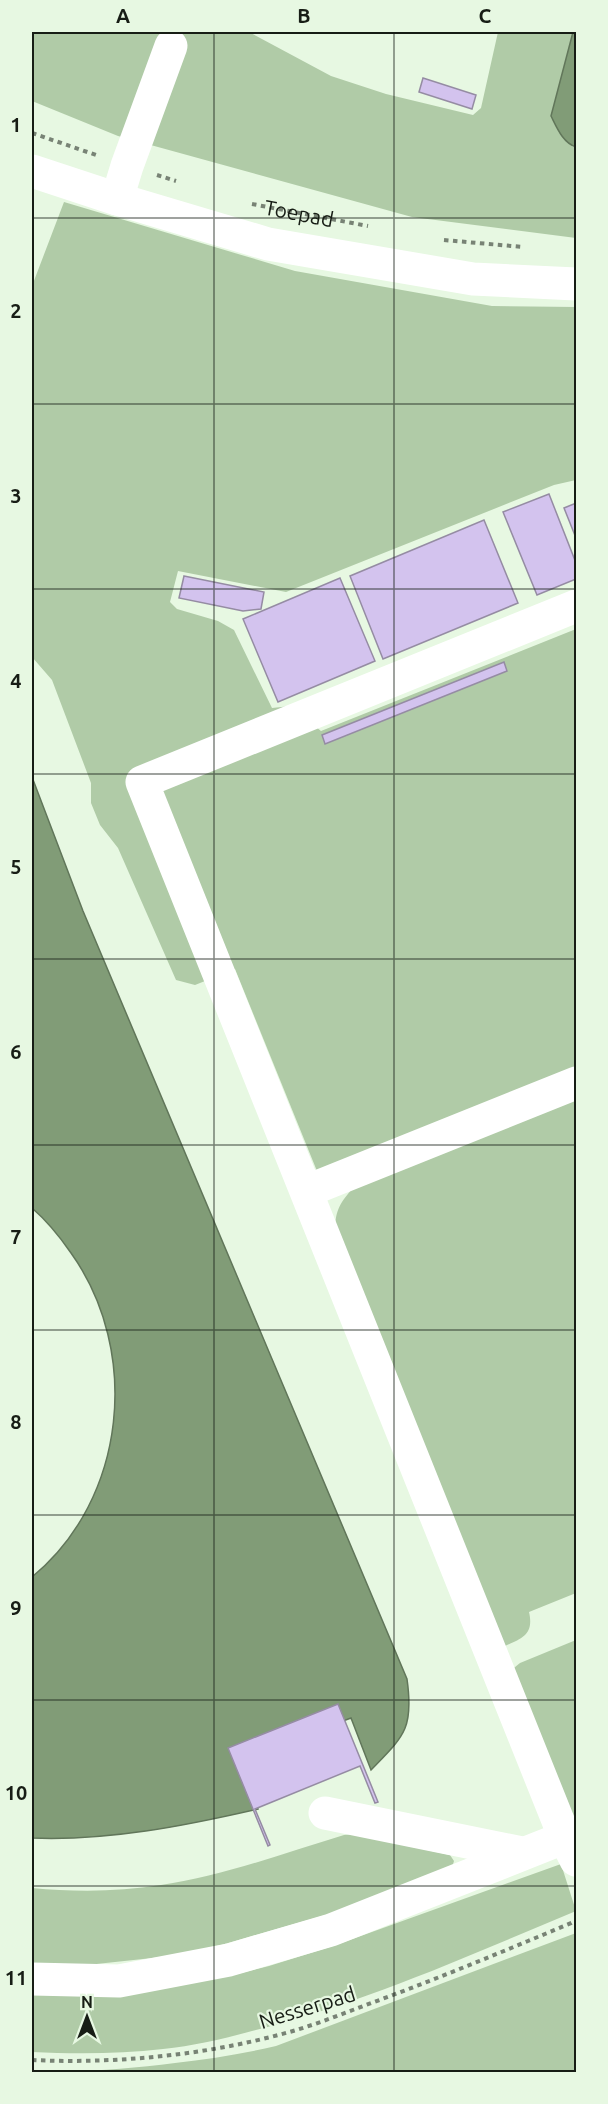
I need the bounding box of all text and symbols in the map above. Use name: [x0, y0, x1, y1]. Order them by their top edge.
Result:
text: A: [116, 4, 130, 27]
text: B: [297, 4, 311, 27]
text: C: [479, 4, 492, 27]
text: 1: [10, 113, 22, 136]
street label: Toepad: [263, 195, 336, 231]
text: 2: [10, 299, 22, 322]
text: 3: [10, 484, 22, 507]
text: 4: [10, 669, 22, 692]
text: 5: [10, 855, 22, 878]
text: 6: [10, 1040, 22, 1063]
text: 7: [10, 1225, 22, 1248]
text: 8: [10, 1410, 22, 1433]
text: 9: [10, 1596, 22, 1619]
text: 10: [5, 1781, 27, 1804]
text: 11: [5, 1966, 27, 1989]
street label: Nesserpad: [256, 1981, 358, 2033]
north arrow: [57, 1987, 117, 2047]
text: N: [81, 1993, 93, 2011]

